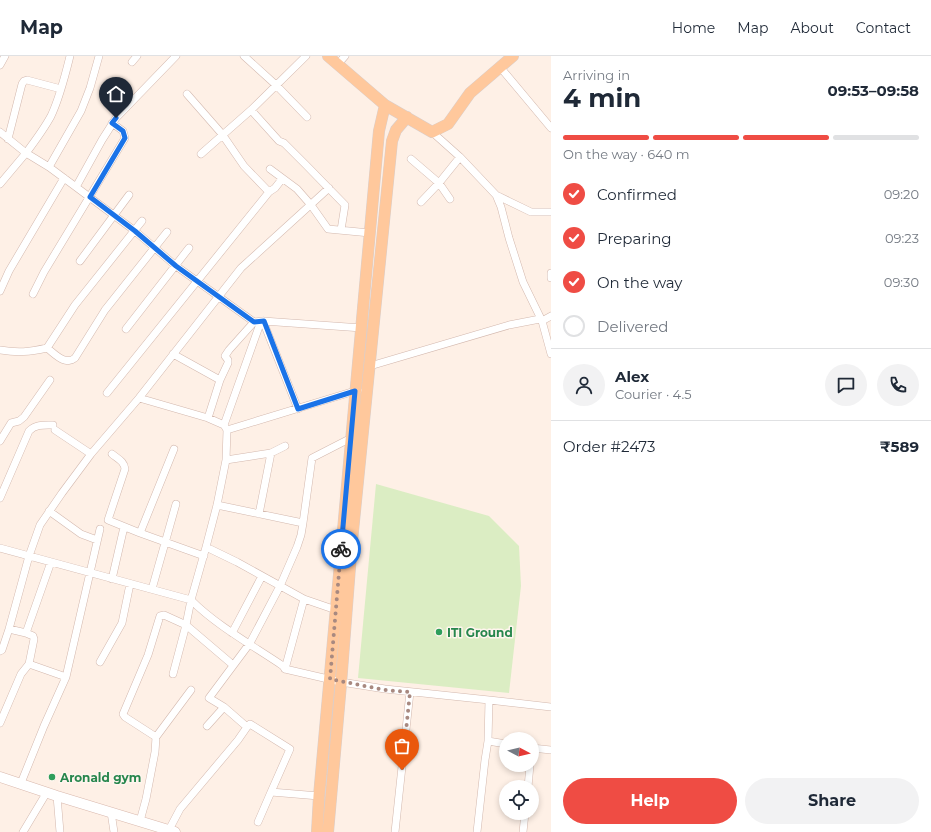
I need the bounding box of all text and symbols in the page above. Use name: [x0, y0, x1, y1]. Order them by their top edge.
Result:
text: Map: [20, 16, 63, 39]
text: Home: [672, 19, 715, 37]
text: Map: [737, 19, 768, 37]
text: About: [790, 19, 834, 37]
text: Contact: [856, 19, 911, 37]
text: Arriving in: [563, 67, 630, 83]
pin: [99, 77, 133, 118]
text: 09:53–09:58: [828, 81, 919, 100]
text: 4 min: [563, 82, 641, 114]
icon: home: [105, 83, 127, 105]
text: On the way · 640 m: [563, 146, 689, 162]
icon: check: [563, 183, 585, 205]
text: Confirmed: [597, 185, 677, 204]
text: 09:20: [884, 186, 919, 202]
icon: check: [563, 227, 585, 249]
text: Preparing: [597, 229, 672, 248]
text: 09:23: [885, 230, 919, 246]
icon: check: [563, 271, 585, 293]
text: On the way: [597, 273, 682, 292]
text: 09:30: [884, 274, 919, 290]
text: Delivered: [597, 317, 669, 336]
button: person: [563, 364, 605, 406]
button: chat: [825, 364, 867, 406]
button: phone: [877, 364, 919, 406]
text: Alex: [615, 367, 649, 386]
text: Courier · 4.5: [615, 386, 692, 402]
text: Order #2473: [563, 437, 656, 456]
text: ₹589: [880, 437, 919, 456]
courier: [321, 529, 361, 569]
icon: bike: [330, 538, 352, 560]
place label: ITI Ground: [447, 625, 513, 640]
marker: ITI Ground: [434, 627, 444, 637]
pin: [385, 729, 419, 770]
north arrow: [499, 732, 539, 772]
map controls: [499, 732, 539, 820]
icon: bag: [391, 735, 413, 757]
place label: Aronald gym: [59, 770, 141, 785]
marker: Aronald gym: [47, 772, 57, 782]
button: Help: [563, 778, 737, 824]
button: Share: [745, 778, 919, 824]
button: locate: [499, 780, 539, 820]

